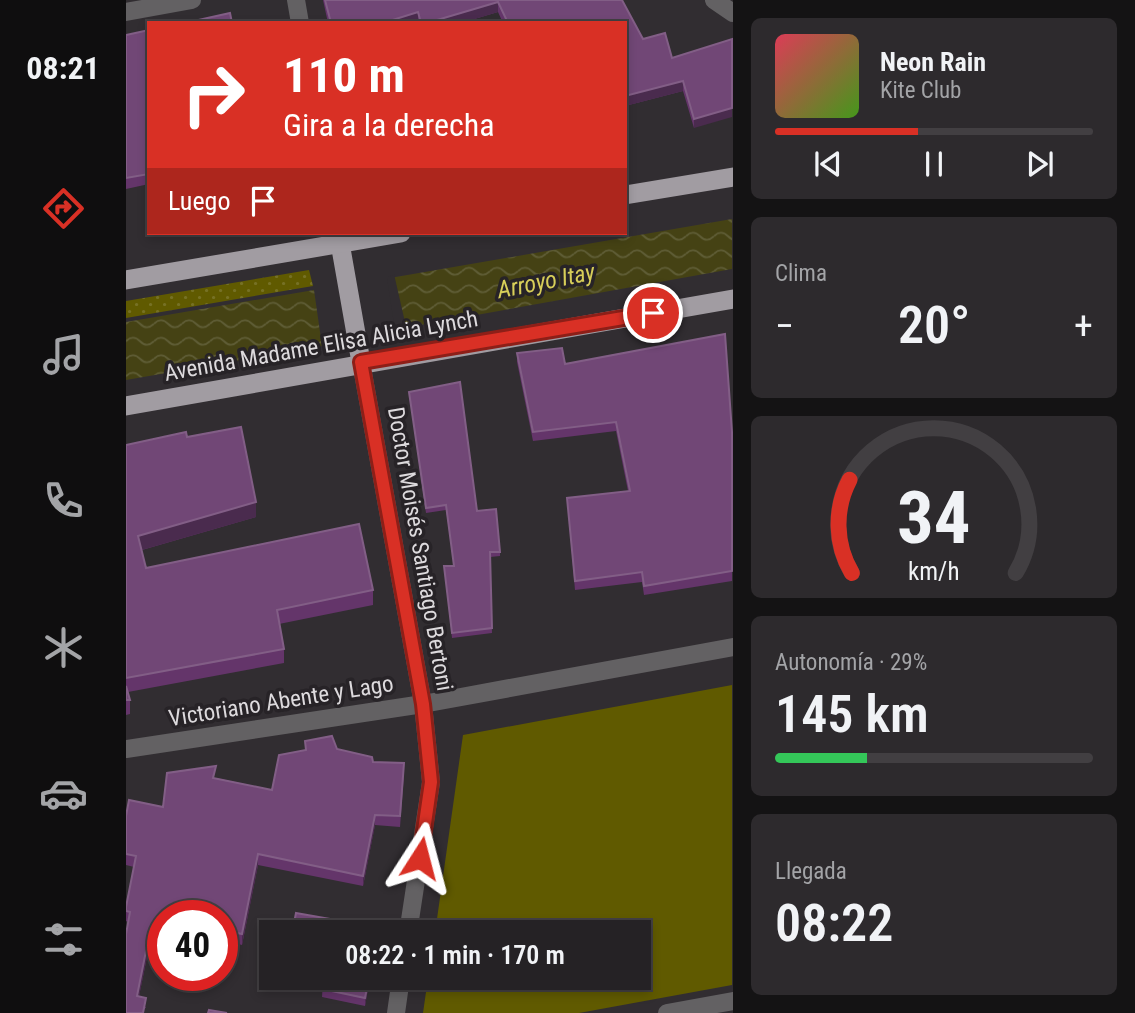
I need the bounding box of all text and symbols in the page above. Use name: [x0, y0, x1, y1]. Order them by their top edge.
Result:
text: 110 m: [283, 47, 405, 104]
text: Neon Rain: [880, 47, 986, 77]
text: 08:21: [26, 49, 100, 87]
icon: right: [168, 49, 259, 140]
text: Kite Club: [880, 77, 961, 104]
text: Gira a la derecha: [283, 106, 495, 144]
icon: previous: [809, 145, 847, 183]
icon: pause: [915, 145, 953, 183]
icon: next: [1021, 145, 1059, 183]
icon: arrive: [244, 182, 282, 220]
icon: directions: [39, 184, 88, 233]
text: Luego: [168, 186, 230, 216]
water label: Arroyo Itay: [494, 258, 599, 304]
text: Clima: [775, 260, 827, 287]
pin: [623, 283, 683, 343]
icon: arrive: [634, 294, 672, 332]
text: 20°: [898, 295, 970, 356]
text: −: [775, 304, 794, 348]
text: +: [1074, 304, 1093, 348]
street label: Avenida Madame Elisa Alicia Lynch: [162, 305, 480, 387]
icon: music: [39, 330, 88, 379]
street label: Doctor Moisés Santiago Bertoni: [382, 405, 458, 693]
text: 34: [897, 475, 971, 561]
icon: phone: [39, 476, 88, 525]
text: km/h: [908, 556, 960, 585]
icon: climate: [39, 623, 88, 672]
text: Autonomía · 29%: [775, 649, 927, 676]
street label: Victoriano Abente y Lago: [167, 670, 395, 732]
text: 145 km: [775, 684, 929, 745]
icon: car: [39, 769, 88, 818]
position arrow: [383, 821, 457, 895]
text: Llegada: [775, 858, 847, 885]
text: 08:22: [775, 893, 893, 954]
speed limit sign: 40: [147, 900, 238, 991]
icon: filters: [39, 915, 88, 964]
text: 08:22 · 1 min · 170 m: [345, 940, 565, 970]

